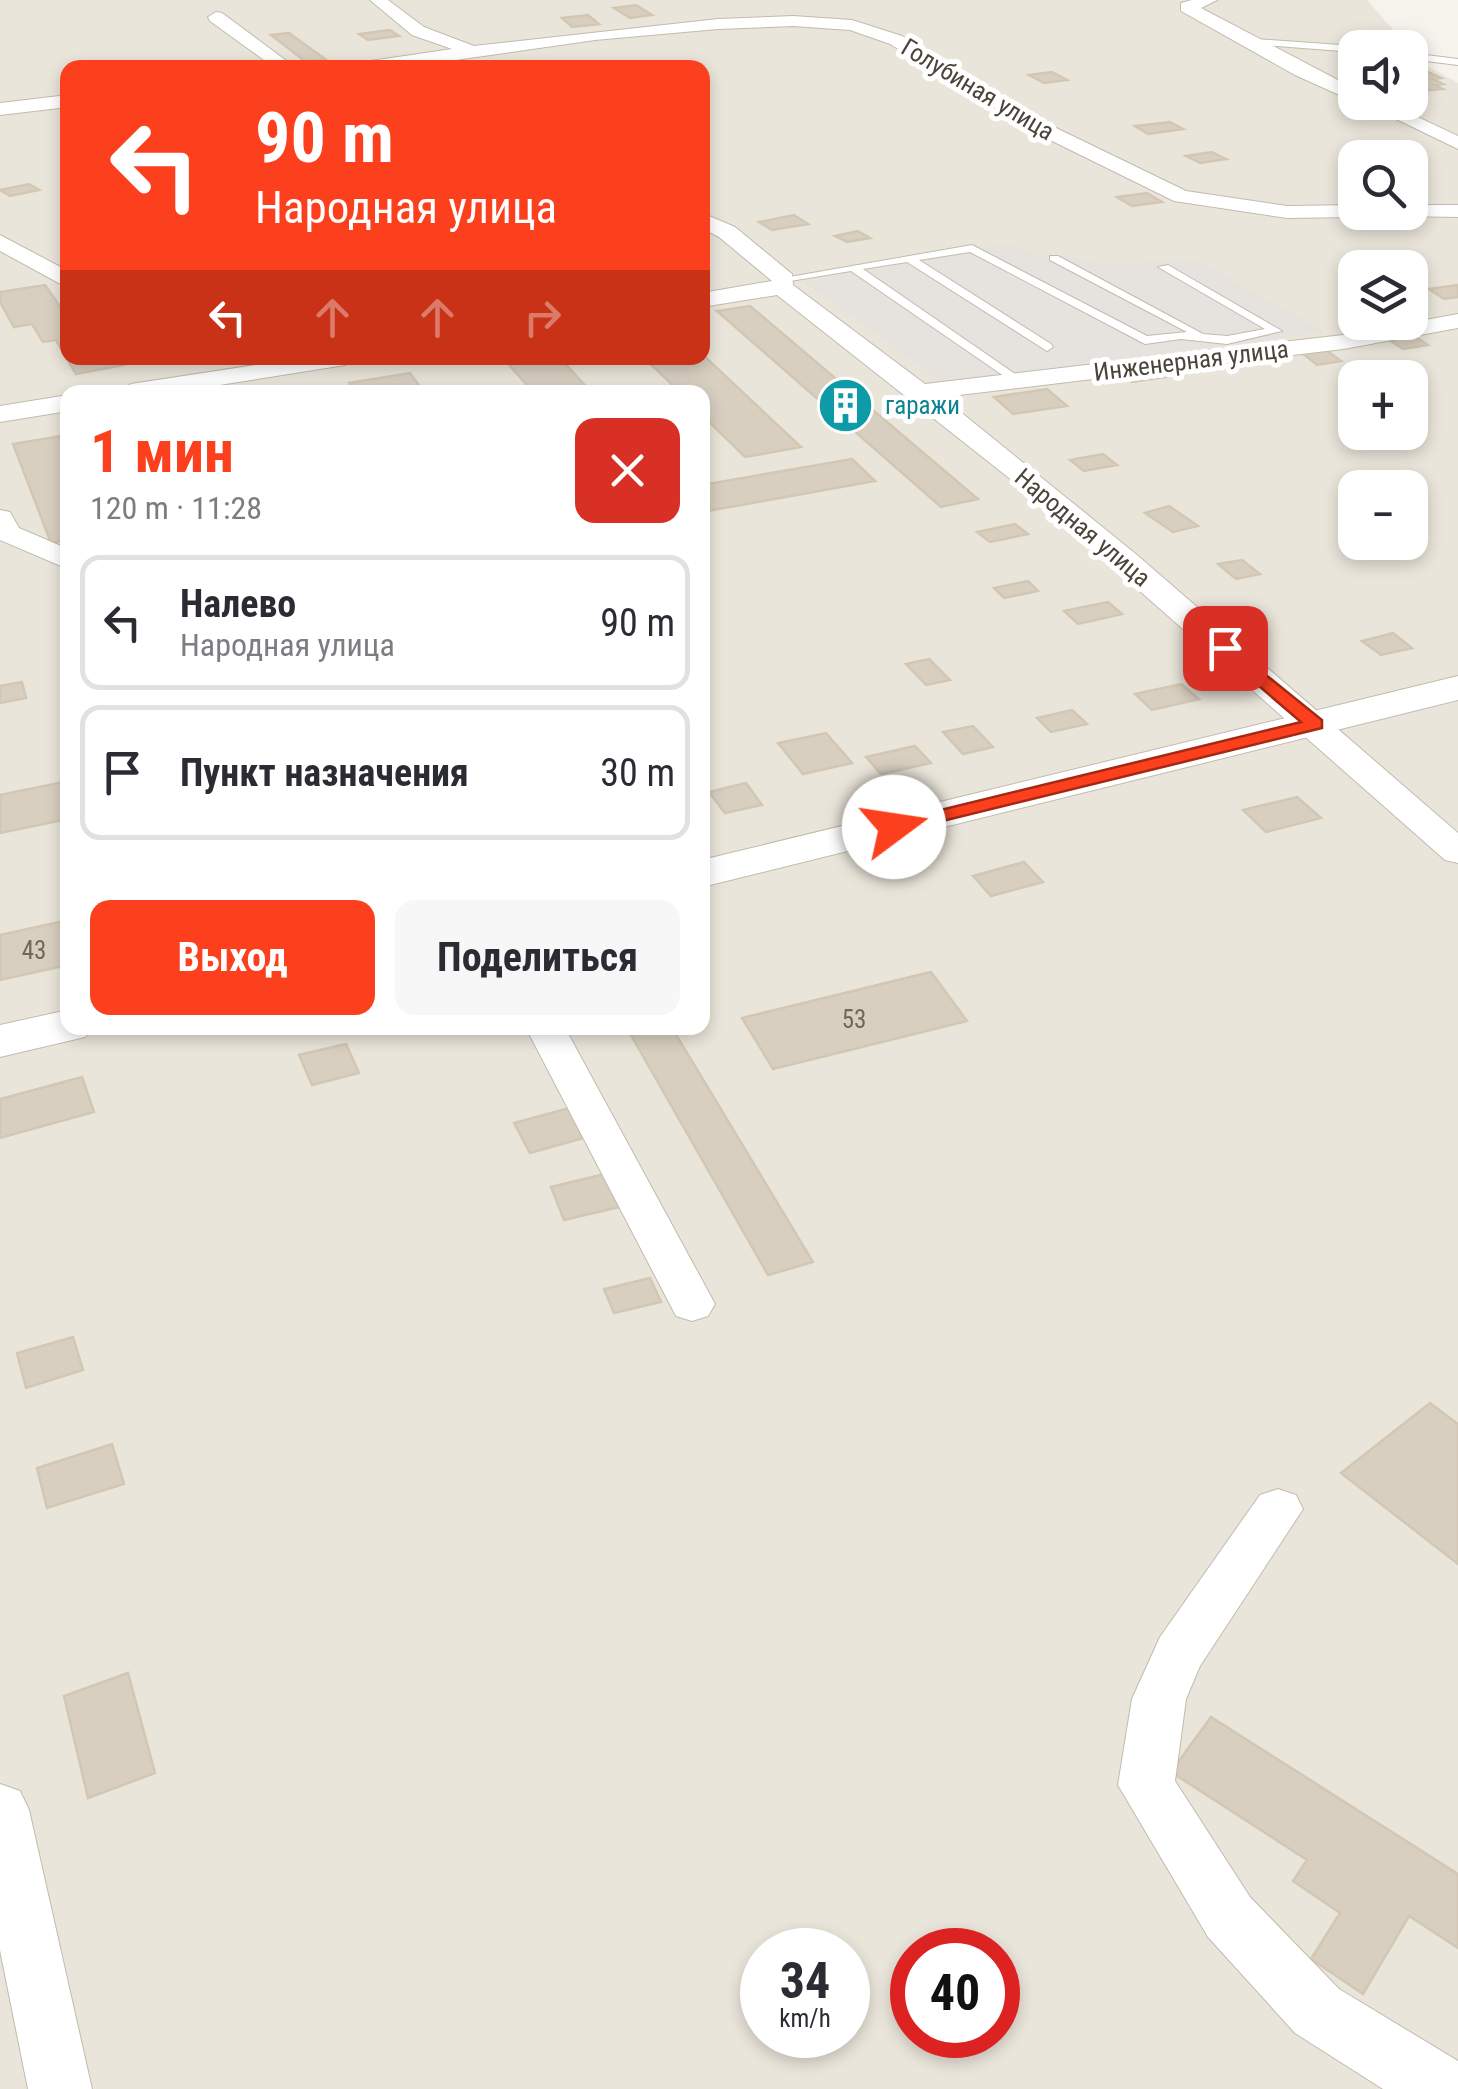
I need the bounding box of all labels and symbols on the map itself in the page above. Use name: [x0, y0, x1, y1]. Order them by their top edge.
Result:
street label: Голубиная улица: [896, 32, 1059, 146]
street label: Инженерная улица: [1092, 334, 1290, 387]
building icon: гаражи: [816, 375, 876, 435]
place label: гаражи: [885, 391, 960, 420]
street label: Народная улица: [1009, 462, 1156, 592]
pin: [1183, 606, 1268, 691]
position arrow: [842, 775, 946, 879]
house number: 43: [22, 936, 46, 965]
house number: 53: [842, 1005, 866, 1034]
speed limit sign: 40: [890, 1928, 1020, 2058]

